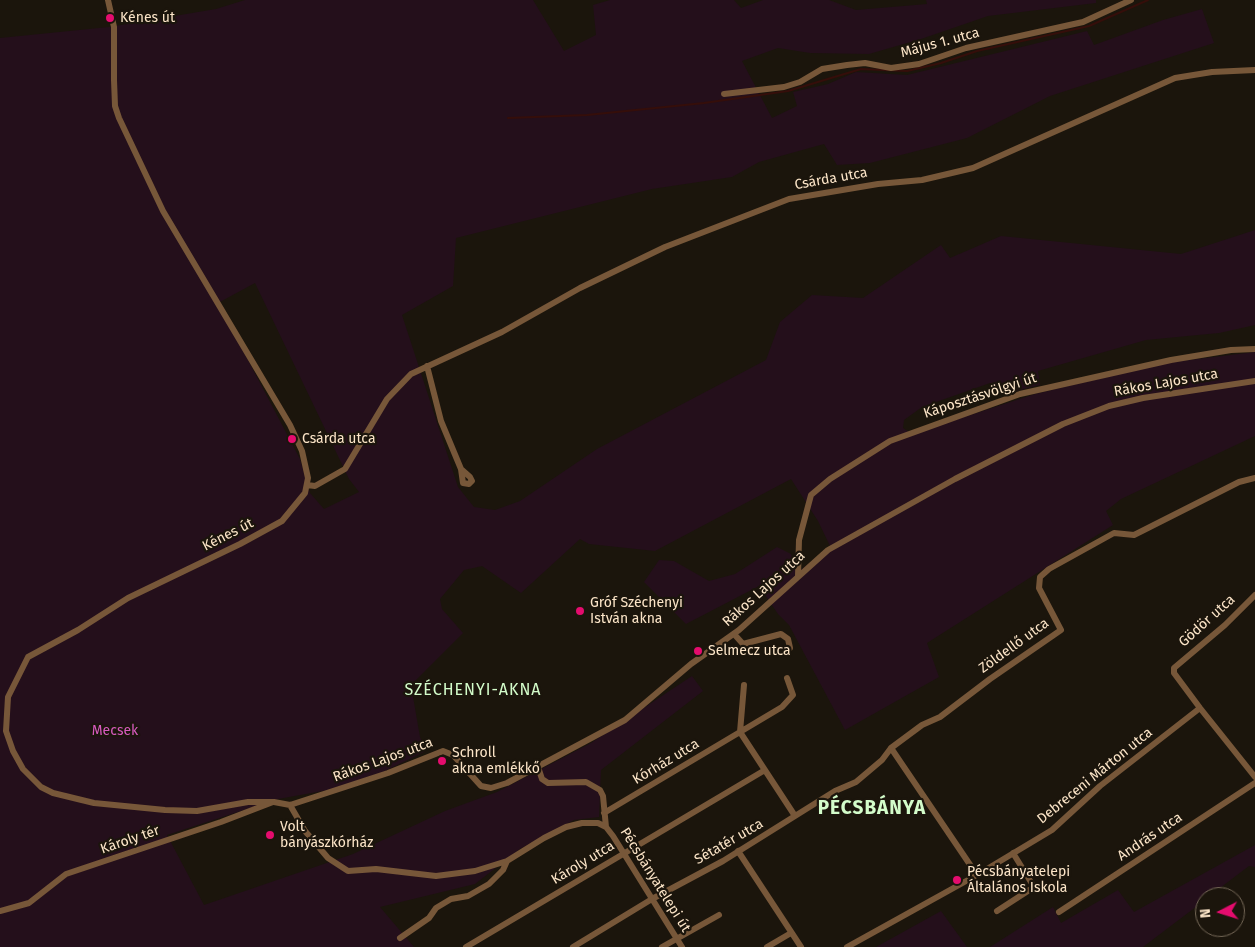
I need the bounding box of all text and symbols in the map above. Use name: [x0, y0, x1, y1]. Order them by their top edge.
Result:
place label: Kénes út: [120, 10, 175, 26]
marker: Kénes út: [104, 12, 116, 24]
street label: Május 1. utca: [899, 24, 981, 62]
street label: Csárda utca: [793, 164, 869, 194]
street label: Rákos Lajos utca: [1113, 366, 1219, 400]
street label: Káposztásvölgyi út: [921, 370, 1039, 422]
place label: Csárda utca: [302, 431, 376, 447]
marker: Csárda utca: [286, 433, 298, 445]
street label: Kénes út: [200, 515, 256, 555]
street label: Rákos Lajos utca: [719, 548, 809, 630]
street label: Gödör utca: [1175, 591, 1239, 651]
place label: Gróf Széchenyi István akna: [590, 595, 683, 628]
marker: Gróf Széchenyi István akna: [574, 605, 586, 617]
street label: Zöldellő utca: [976, 615, 1052, 677]
place label: Selmecz utca: [708, 643, 791, 659]
marker: Selmecz utca: [692, 645, 704, 657]
district label: SZÉCHENYI-AKNA: [403, 681, 543, 701]
park label: Mecsek: [92, 723, 138, 739]
street label: Debreceni Márton utca: [1034, 724, 1156, 828]
street label: Rákos Lajos utca: [331, 734, 435, 786]
street label: Kórház utca: [630, 736, 702, 788]
place label: Schroll akna emlékkő: [452, 745, 540, 778]
marker: Schroll akna emlékkő: [436, 755, 448, 767]
district label: PÉCSBÁNYA: [817, 798, 927, 820]
street label: András utca: [1114, 809, 1186, 865]
street label: Sétatér utca: [692, 816, 766, 868]
place label: Volt bányászkórház: [280, 819, 373, 852]
street label: Károly tér: [98, 822, 162, 858]
street label: Pécsbányatelepi út: [616, 825, 694, 935]
marker: Volt bányászkórház: [264, 829, 276, 841]
street label: Károly utca: [548, 838, 618, 888]
place label: Pécsbányatelepi Általános Iskola: [967, 864, 1070, 896]
marker: Pécsbányatelepi Általános Iskola: [951, 874, 963, 886]
north arrow: [1195, 887, 1245, 937]
text: N: [1197, 908, 1214, 919]

